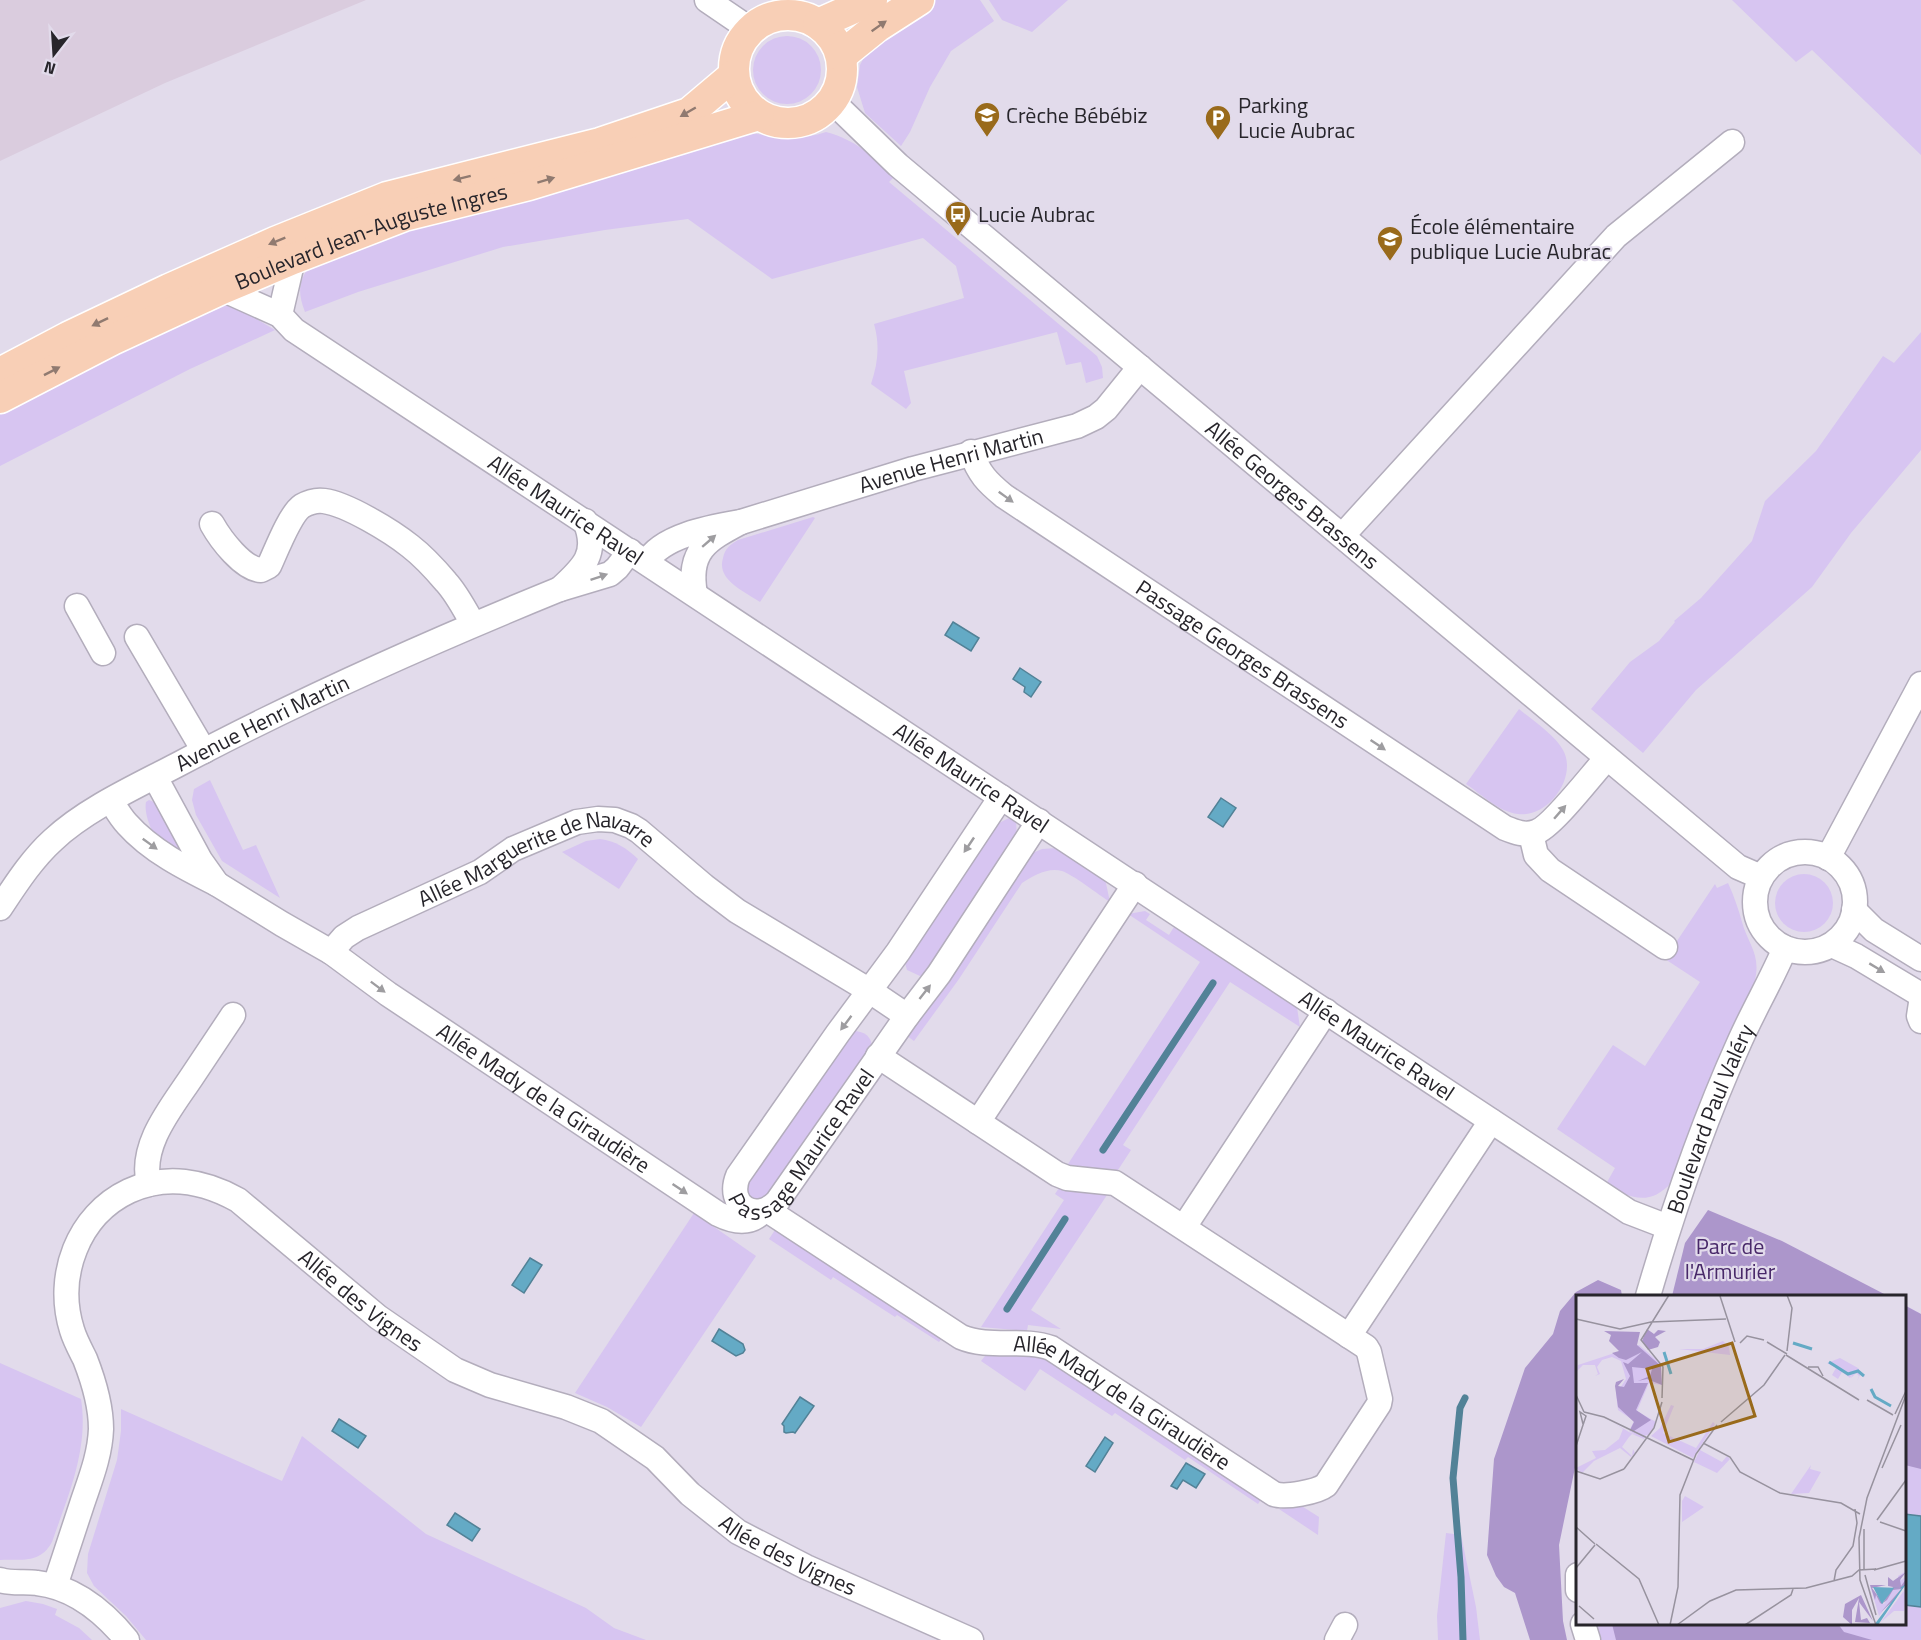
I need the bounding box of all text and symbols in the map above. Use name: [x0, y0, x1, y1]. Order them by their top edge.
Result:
one-way arrow: [871, 21, 887, 32]
north arrow: [24, 24, 84, 84]
text: N: [41, 55, 58, 81]
place label: Parking Lucie Aubrac: [1238, 88, 1355, 147]
place label: Crèche Bébébiz: [1006, 98, 1147, 132]
school or university icon: Crèche Bébébiz: [972, 100, 1002, 138]
parking icon: Parking Lucie Aubrac: [1203, 103, 1233, 141]
one-way arrow: [680, 106, 696, 117]
street label: Boulevard Jean-Auguste Ingres: [229, 174, 511, 299]
one-way arrow: [452, 174, 471, 184]
one-way arrow: [537, 175, 555, 184]
place label: Lucie Aubrac: [978, 197, 1095, 231]
bus stop icon: Lucie Aubrac: [943, 199, 973, 237]
place label: École élémentaire publique Lucie Aubrac: [1410, 209, 1611, 268]
school or university icon: École élémentaire publique Lucie Aubrac: [1375, 224, 1405, 262]
one-way arrow: [268, 236, 286, 246]
one-way arrow: [91, 316, 109, 326]
one-way arrow: [44, 366, 61, 376]
street label: Allée Georges Brassens: [1198, 412, 1387, 577]
street label: Avenue Henri Martin: [854, 419, 1047, 502]
street label: Allée Maurice Ravel: [481, 446, 651, 574]
one-way arrow: [998, 491, 1014, 503]
one-way arrow: [701, 535, 716, 548]
street label: Passage Georges Brassens: [1129, 571, 1356, 737]
one-way arrow: [590, 572, 608, 582]
street label: Avenue Henri Martin: [169, 665, 355, 780]
street label: Allée Maurice Ravel: [887, 714, 1056, 842]
one-way arrow: [1370, 739, 1386, 751]
street label: Allée Marguerite de Navarre: [412, 802, 663, 915]
one-way arrow: [1553, 805, 1566, 820]
one-way arrow: [963, 837, 975, 853]
one-way arrow: [141, 838, 157, 850]
one-way arrow: [1869, 963, 1885, 974]
one-way arrow: [371, 980, 386, 992]
street label: Allée Maurice Ravel: [1292, 981, 1462, 1109]
one-way arrow: [919, 984, 932, 1000]
street label: Allée Mady de la Giraudière: [430, 1014, 657, 1181]
one-way arrow: [840, 1014, 852, 1030]
street label: Boulevard Paul Valéry: [1658, 1018, 1763, 1218]
street label: Passage Maurice Ravel: [720, 1061, 883, 1229]
one-way arrow: [672, 1183, 688, 1194]
park label: Parc de l'Armurier: [1685, 1229, 1776, 1288]
street label: Allée des Vignes: [291, 1240, 430, 1360]
inset map: [1576, 1295, 1906, 1625]
street label: Allée Mady de la Giraudière: [1013, 1326, 1238, 1478]
street label: Allée des Vignes: [712, 1506, 862, 1604]

